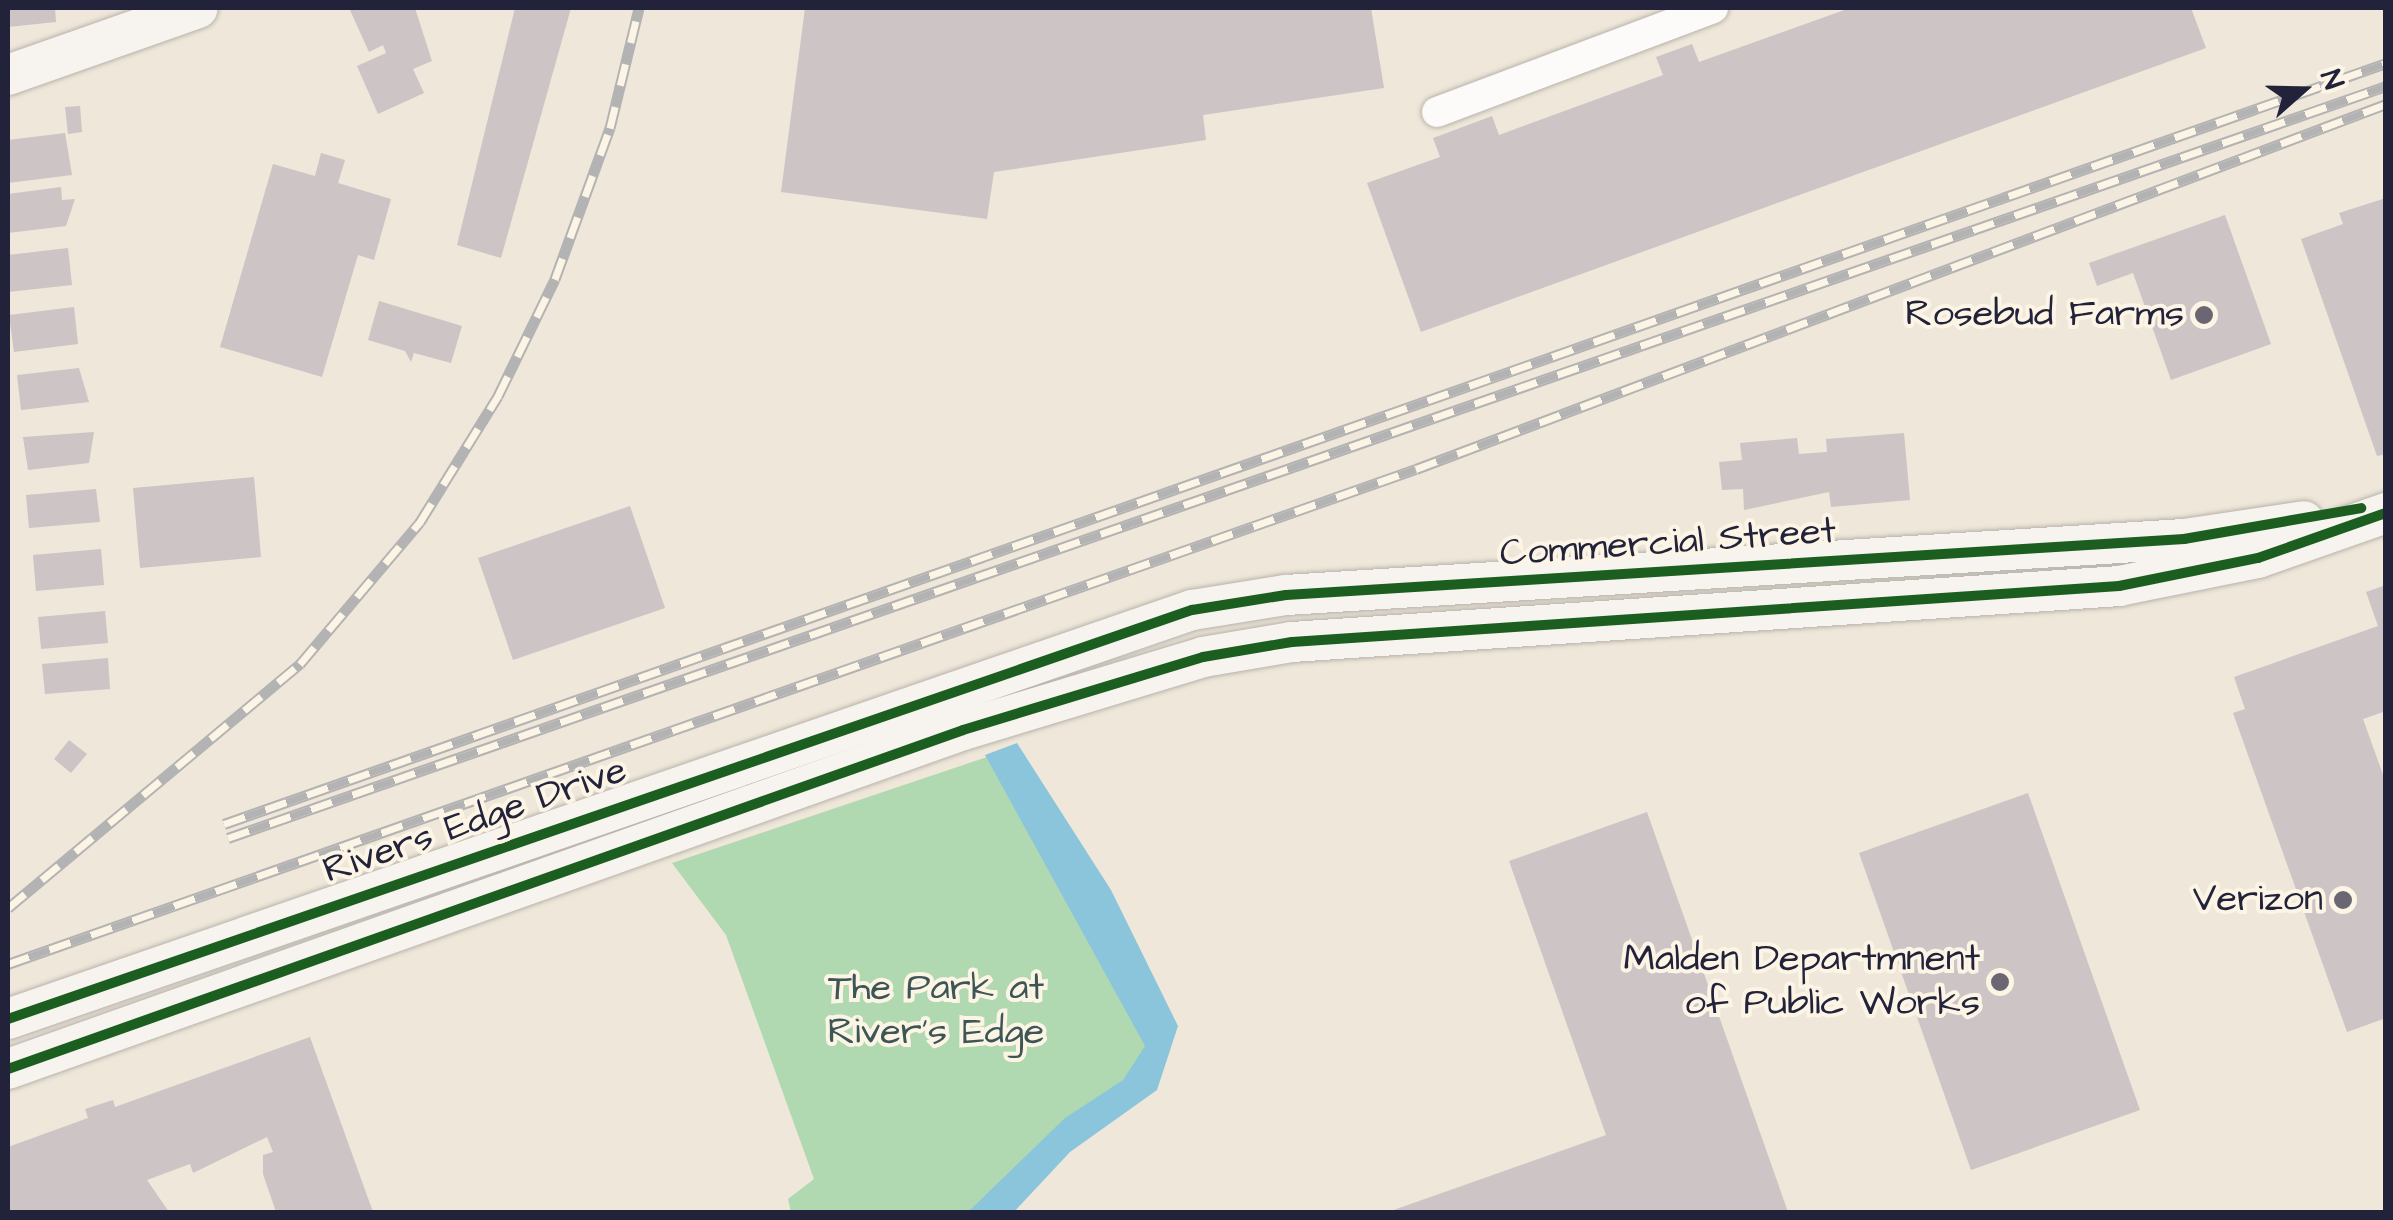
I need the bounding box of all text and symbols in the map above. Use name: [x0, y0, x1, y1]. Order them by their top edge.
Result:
north arrow: [2253, 40, 2353, 140]
text: N: [2310, 65, 2353, 94]
place label: Rosebud Farms: [1905, 292, 2184, 338]
marker: Rosebud Farms: [2193, 304, 2215, 326]
street label: Commercial Street: [1499, 509, 1837, 577]
street label: Rivers Edge Drive: [318, 748, 632, 894]
place label: Verizon: [2193, 877, 2323, 923]
marker: Verizon: [2332, 889, 2354, 911]
place label: Malden Departmnent of Public Works: [1623, 937, 1980, 1026]
park label: The Park at River's Edge: [828, 966, 1044, 1056]
marker: Malden Departmnent of Public Works: [1989, 971, 2011, 993]

